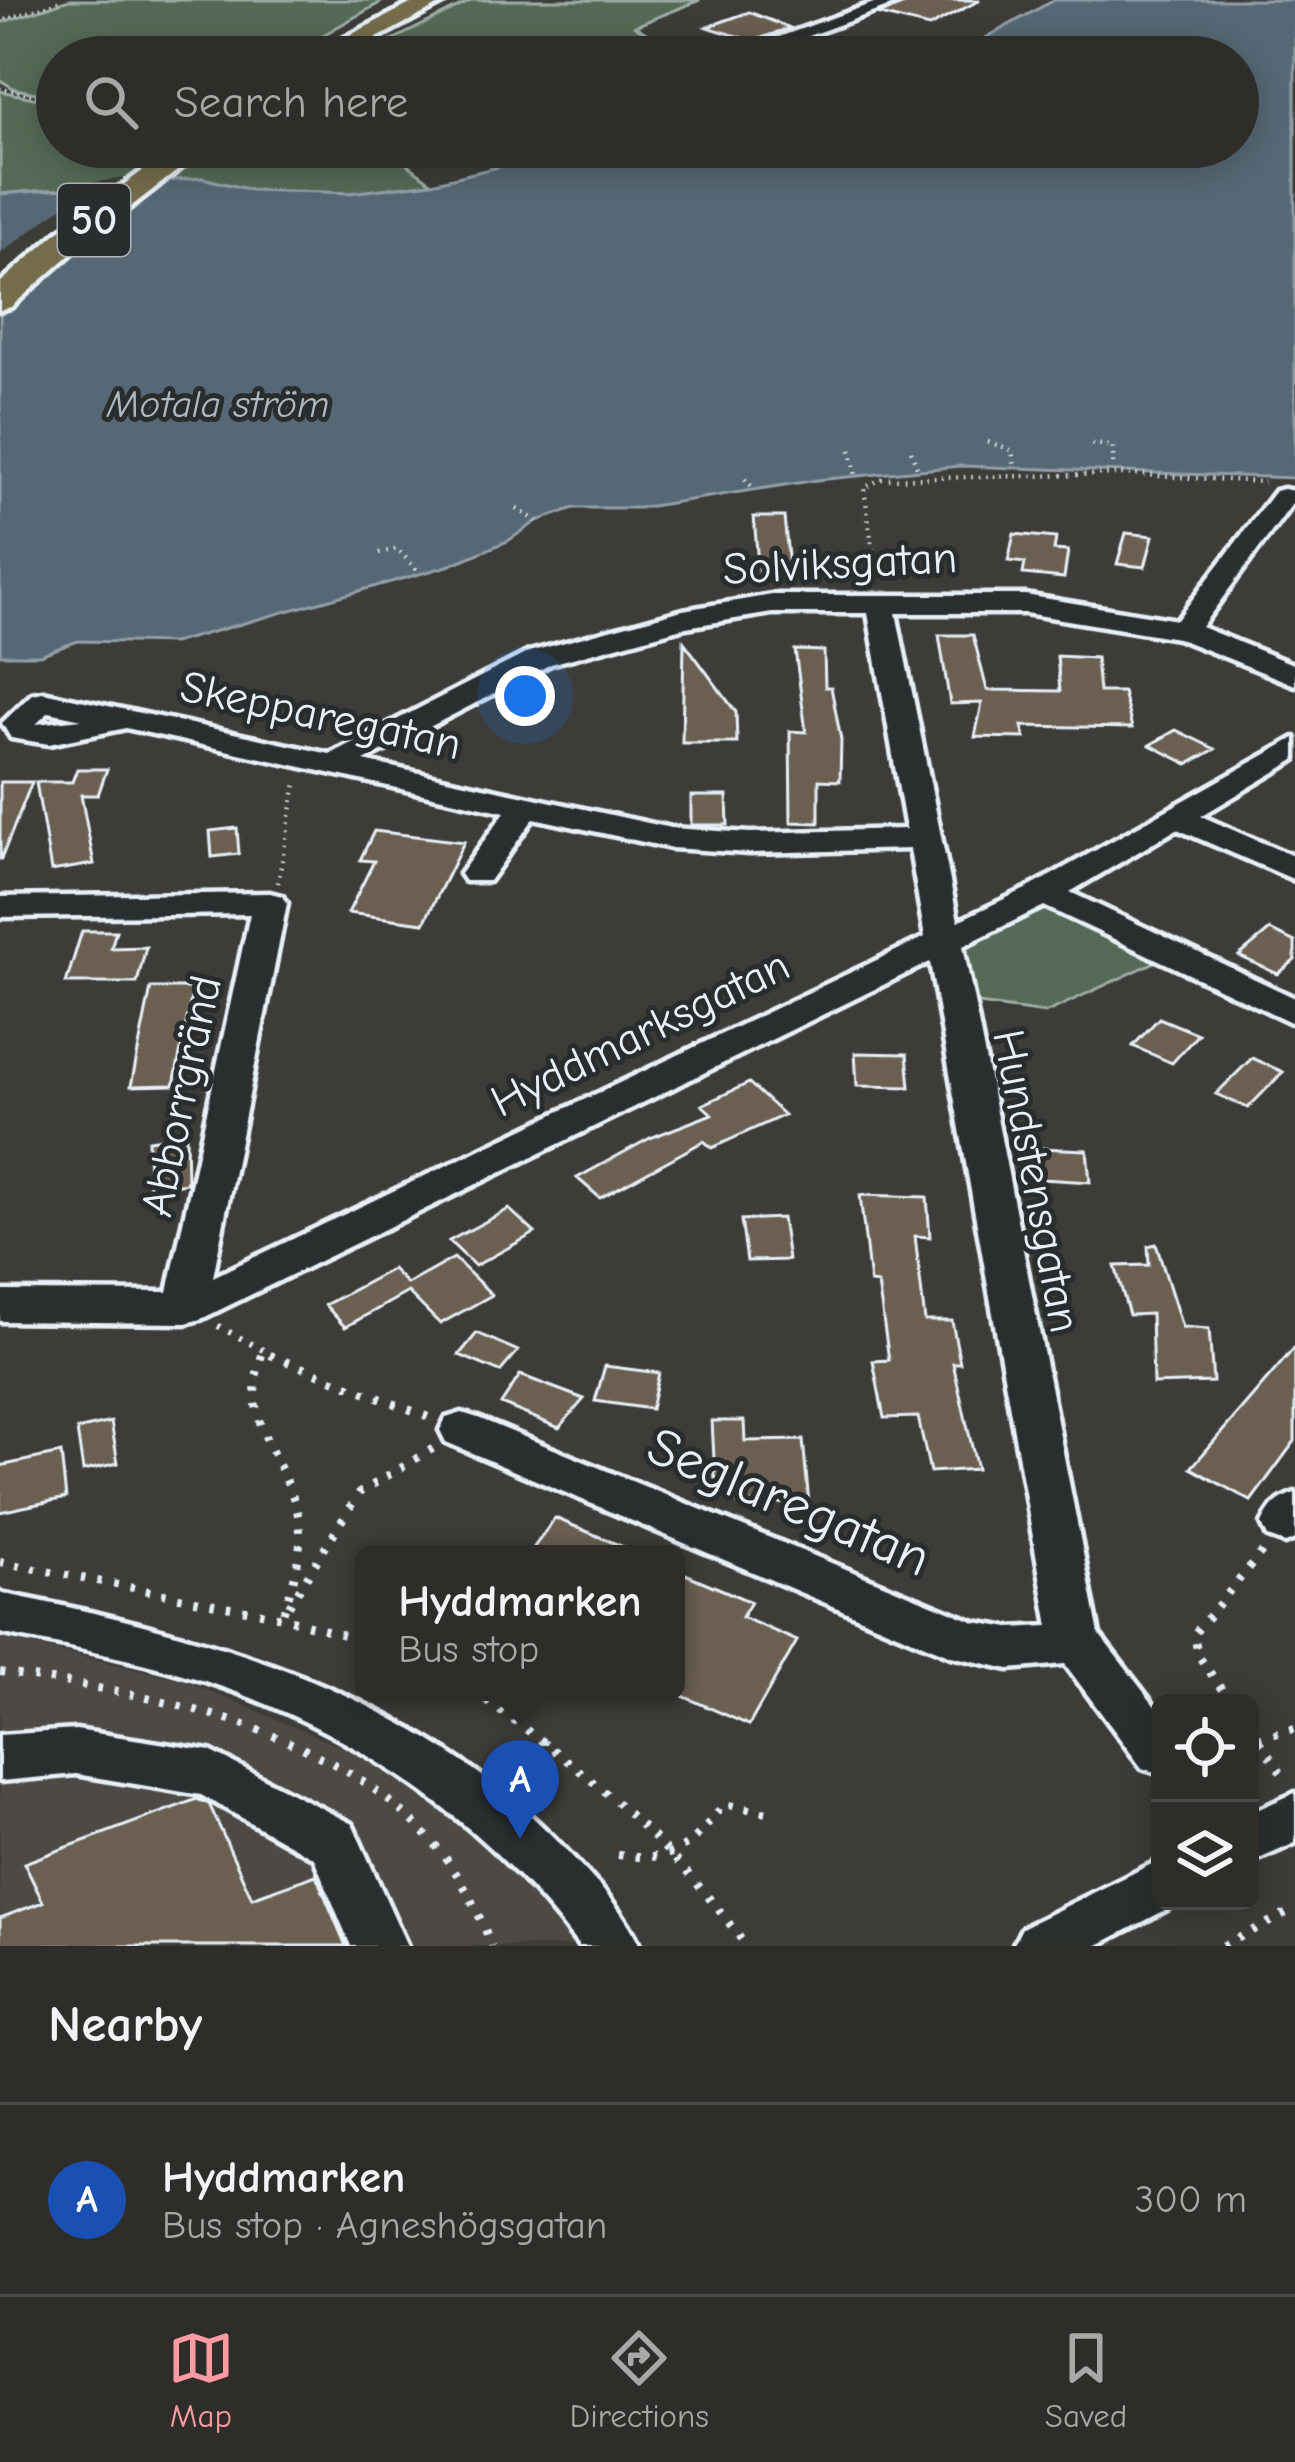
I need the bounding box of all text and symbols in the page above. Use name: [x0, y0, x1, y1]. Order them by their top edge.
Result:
search box: [36, 36, 1259, 168]
icon: search: [78, 69, 144, 135]
text: Search here: [174, 76, 408, 128]
road number: 50: [58, 184, 130, 256]
water label: Motala ström: [106, 382, 329, 427]
street label: Solviksgatan: [721, 531, 959, 595]
street label: Skepparegatan: [176, 660, 466, 770]
your location: [495, 666, 555, 726]
street label: Hyddmarksgatan: [483, 938, 797, 1128]
street label: Abborrgränd: [130, 971, 232, 1221]
street label: Hundstensgatan: [982, 1025, 1092, 1337]
street label: Seglaregatan: [638, 1414, 940, 1590]
popup: [355, 1545, 685, 1701]
text: Hyddmarken: [398, 1575, 642, 1627]
text: Bus stop: [398, 1627, 539, 1672]
map controls: [1151, 1694, 1259, 1910]
button: locate: [1151, 1694, 1259, 1802]
pin: A: [481, 1740, 559, 1839]
button: layers: [1151, 1802, 1259, 1910]
text: Nearby: [48, 1995, 202, 2054]
text: Hyddmarken: [162, 2151, 406, 2203]
text: A: [76, 2177, 98, 2222]
text: 300 m: [1134, 2177, 1247, 2222]
text: Bus stop · Agneshögsgatan: [162, 2203, 607, 2248]
tab: Map: [168, 2325, 234, 2435]
tab: Directions: [570, 2325, 709, 2435]
tab: Saved: [1045, 2325, 1127, 2435]

